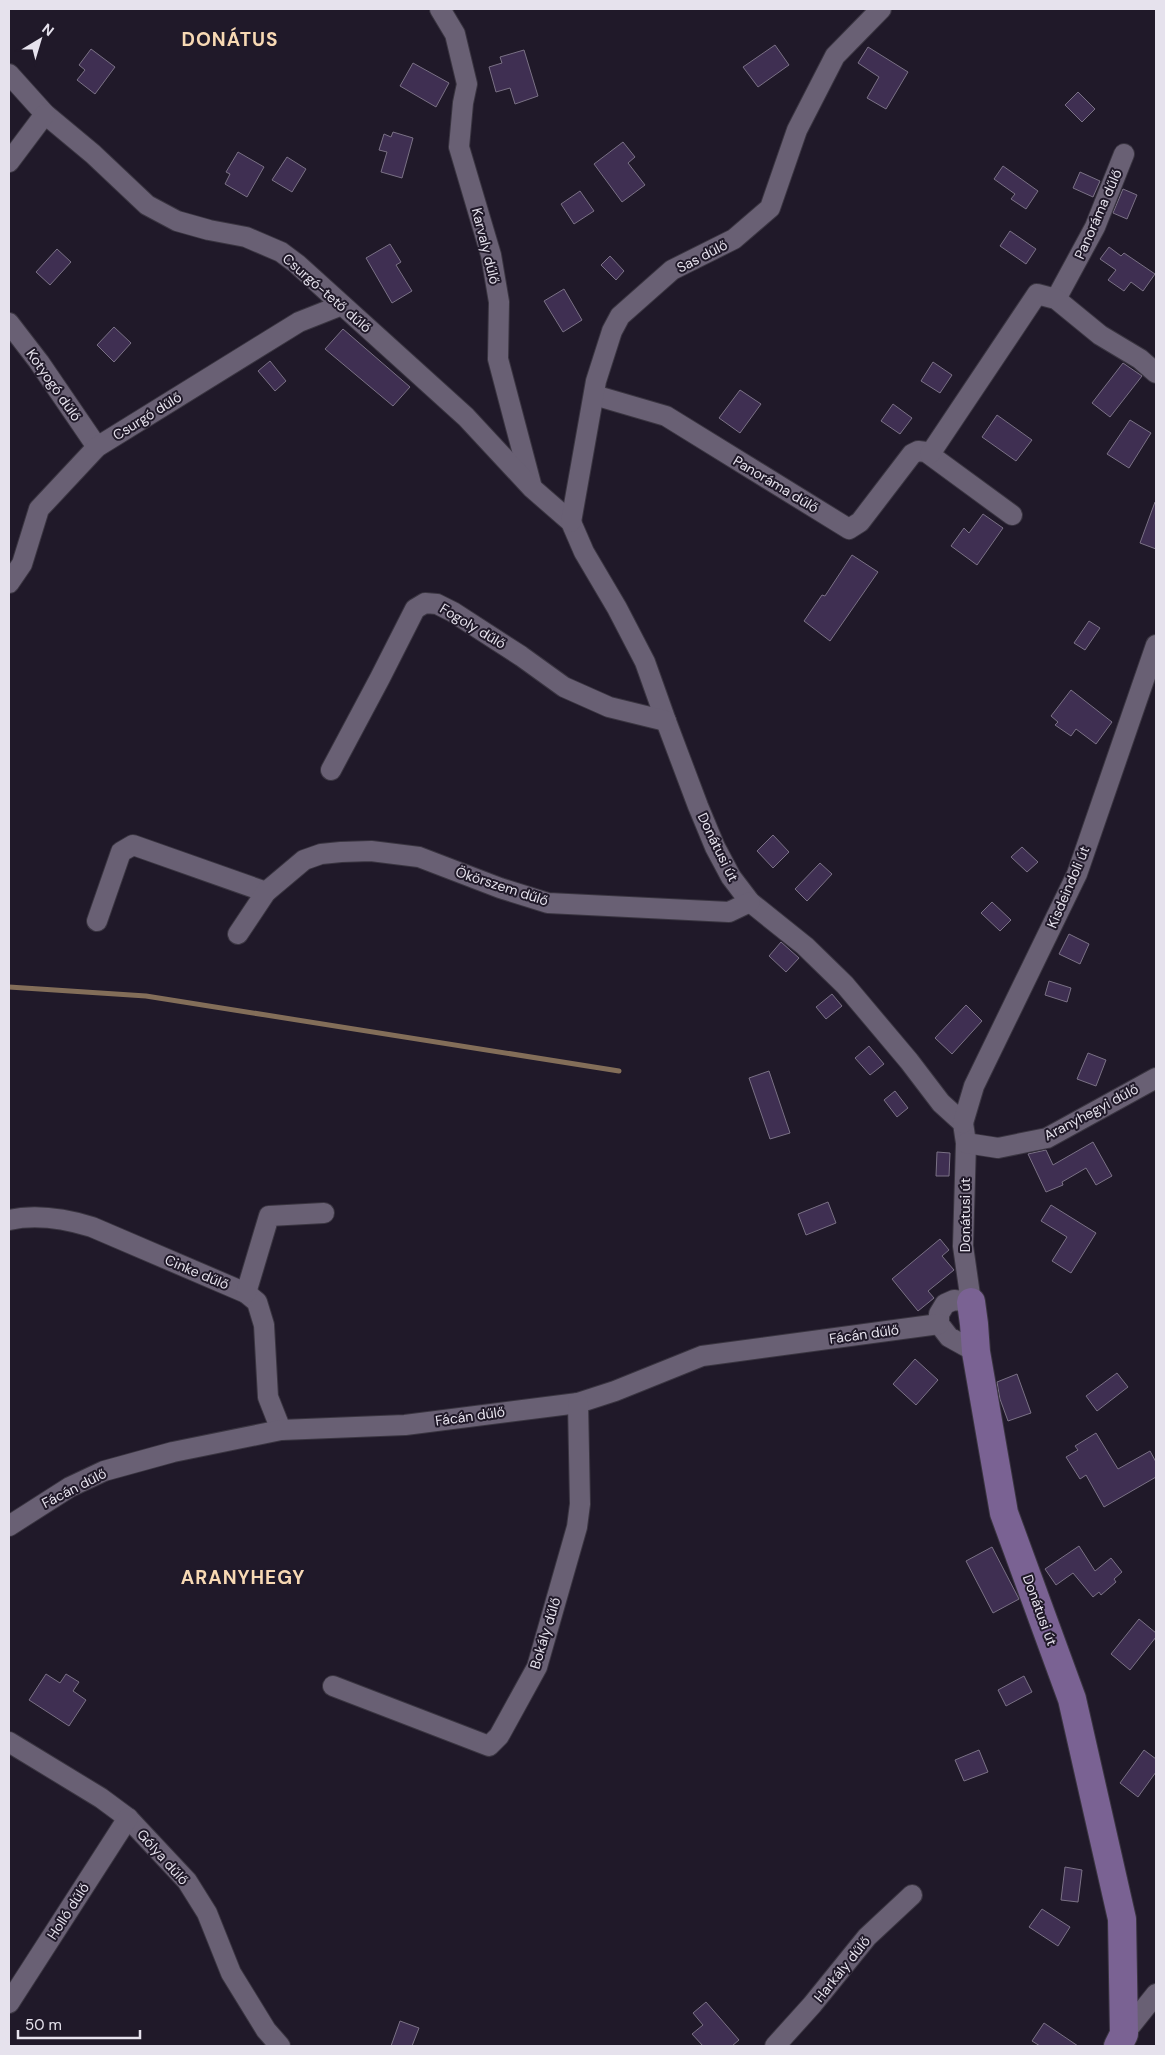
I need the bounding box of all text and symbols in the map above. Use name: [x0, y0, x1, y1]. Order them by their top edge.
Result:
north arrow: [15, 15, 65, 65]
text: N: [38, 20, 58, 40]
district label: DONÁTUS: [181, 27, 279, 52]
street label: Panoráma dűlő: [1070, 166, 1126, 262]
street label: Karvaly dűlő: [468, 206, 504, 286]
street label: Sas dűlő: [674, 236, 730, 276]
street label: Csurgó-tető dűlő: [279, 249, 375, 337]
street label: Kotyogó dűlő: [22, 345, 86, 425]
street label: Csurgó dűlő: [109, 388, 185, 444]
street label: Panoráma dűlő: [730, 451, 822, 517]
street label: Fogoly dűlő: [437, 599, 509, 653]
street label: Donátusi út: [694, 810, 742, 884]
street label: Kisdeindoli út: [1043, 843, 1093, 931]
street label: Ökörszem dűlő: [453, 863, 551, 909]
street label: Aranyhegyi dűlő: [1041, 1080, 1141, 1144]
street label: Donátusi út: [956, 1178, 974, 1252]
street label: Cinke dűlő: [162, 1250, 232, 1294]
street label: Fácán dűlő: [828, 1320, 900, 1348]
street label: Fácán dűlő: [434, 1402, 506, 1430]
street label: Fácán dűlő: [39, 1464, 109, 1512]
district label: ARANYHEGY: [181, 1565, 305, 1590]
street label: Donátusi út: [1019, 1572, 1061, 1648]
street label: Bokály dűlő: [526, 1595, 564, 1671]
street label: Gólya dűlő: [133, 1825, 193, 1889]
street label: Holló dűlő: [43, 1879, 93, 1943]
street label: Harkály dűlő: [810, 1932, 874, 2006]
scale bar: [18, 2008, 140, 2040]
text: 50 m: [25, 2015, 62, 2035]

